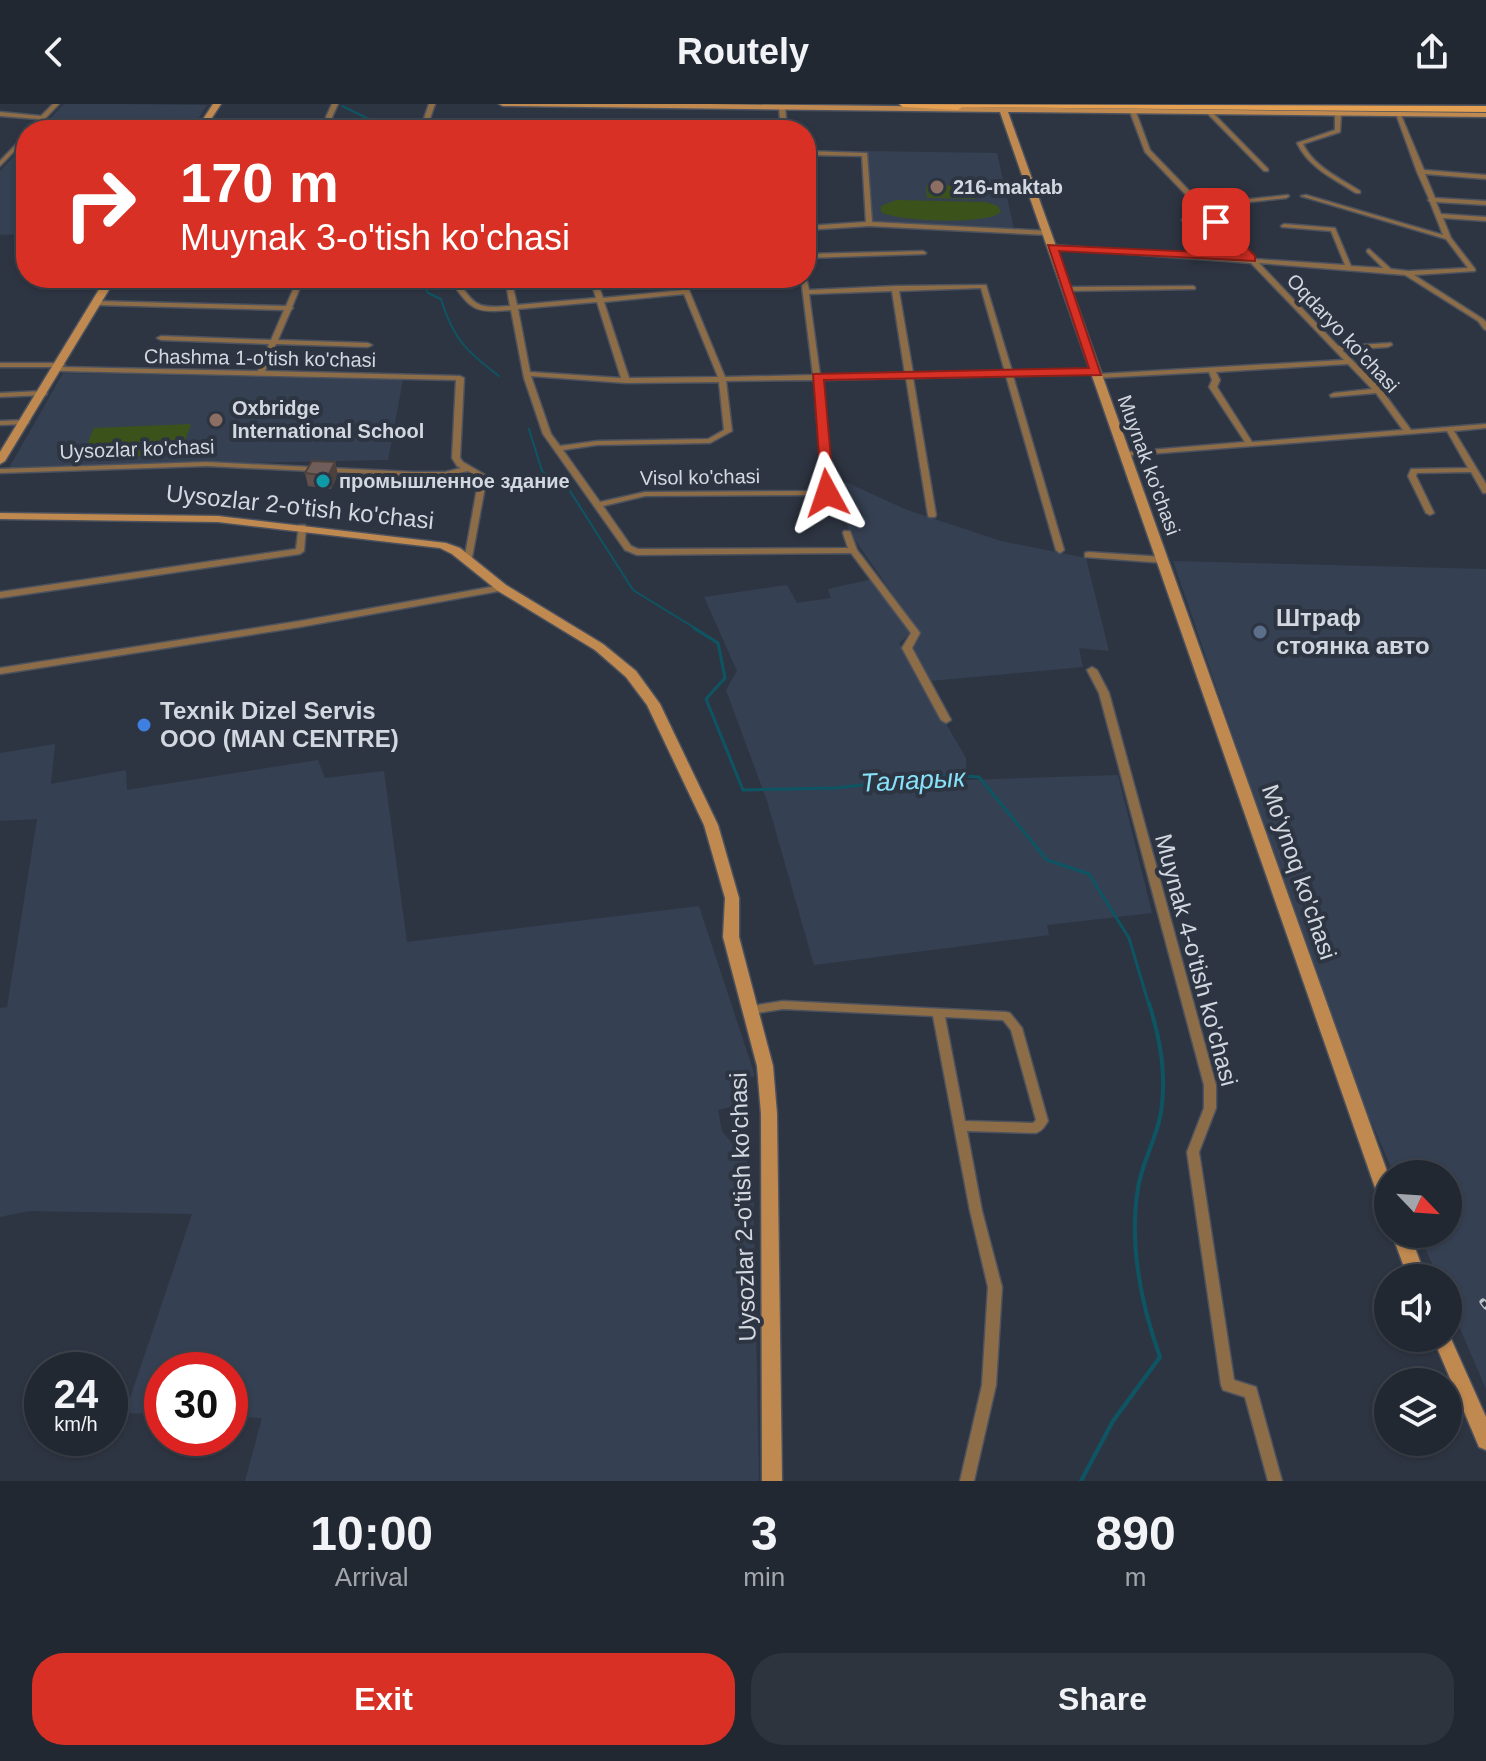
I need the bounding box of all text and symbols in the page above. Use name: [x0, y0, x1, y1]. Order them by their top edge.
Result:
icon: back: [32, 30, 76, 74]
icon: share: [1410, 30, 1454, 74]
text: Routely: [677, 31, 809, 72]
text: 170 m: [180, 151, 339, 214]
icon: right: [48, 152, 152, 256]
place label: 216-maktab: [953, 176, 1063, 198]
marker: 216-maktab: [928, 178, 946, 196]
pin: [1182, 188, 1250, 256]
icon: arrive: [1194, 200, 1238, 244]
text: Muynak 3-o'tish ko'chasi: [180, 217, 570, 258]
street label: Oqdaryo ko'chasi: [1282, 269, 1404, 397]
street label: Chashma 1-o'tish ko'chasi: [144, 345, 376, 371]
street label: Muynak ko'chasi: [1113, 392, 1185, 538]
place label: Oxbridge International School: [232, 397, 424, 442]
marker: Oxbridge International School: [207, 411, 225, 429]
street label: Uysozlar ko'chasi: [59, 435, 215, 463]
position arrow: [785, 451, 869, 535]
street label: Visol ko'chasi: [640, 465, 760, 489]
place label: промышленное здание: [339, 470, 570, 492]
marker: промышленное здание: [314, 472, 332, 490]
street label: Uysozlar 2-o'tish ko'chasi: [165, 479, 435, 534]
place label: Штраф стоянка авто: [1276, 604, 1430, 659]
marker: Штраф стоянка авто: [1251, 623, 1269, 641]
place label: Texnik Dizel Servis OOO (MAN CENTRE): [160, 697, 399, 752]
marker: Texnik Dizel Servis OOO (MAN CENTRE): [135, 716, 153, 734]
water label: Таларык: [860, 762, 968, 798]
street label: Moʻynoq ko'chasi: [1257, 781, 1342, 963]
street label: Muynak 4-o'tish ko'chasi: [1150, 831, 1243, 1089]
street label: Uysozlar 2-o'tish ko'chasi: [724, 1072, 761, 1342]
north arrow: [1374, 1160, 1462, 1248]
map controls: [1374, 1160, 1462, 1456]
button: sound: [1374, 1264, 1462, 1352]
speed limit sign: 30: [144, 1352, 248, 1456]
button: layers: [1374, 1368, 1462, 1456]
text: 24: [54, 1372, 98, 1416]
text: km/h: [54, 1413, 98, 1435]
text: 10:00: [310, 1507, 433, 1560]
text: 3: [751, 1507, 778, 1560]
text: 890: [1096, 1507, 1176, 1560]
text: Arrival: [335, 1562, 409, 1592]
text: min: [743, 1562, 785, 1592]
text: m: [1125, 1562, 1146, 1592]
button: Exit: [32, 1653, 735, 1745]
button: Share: [751, 1653, 1454, 1745]

